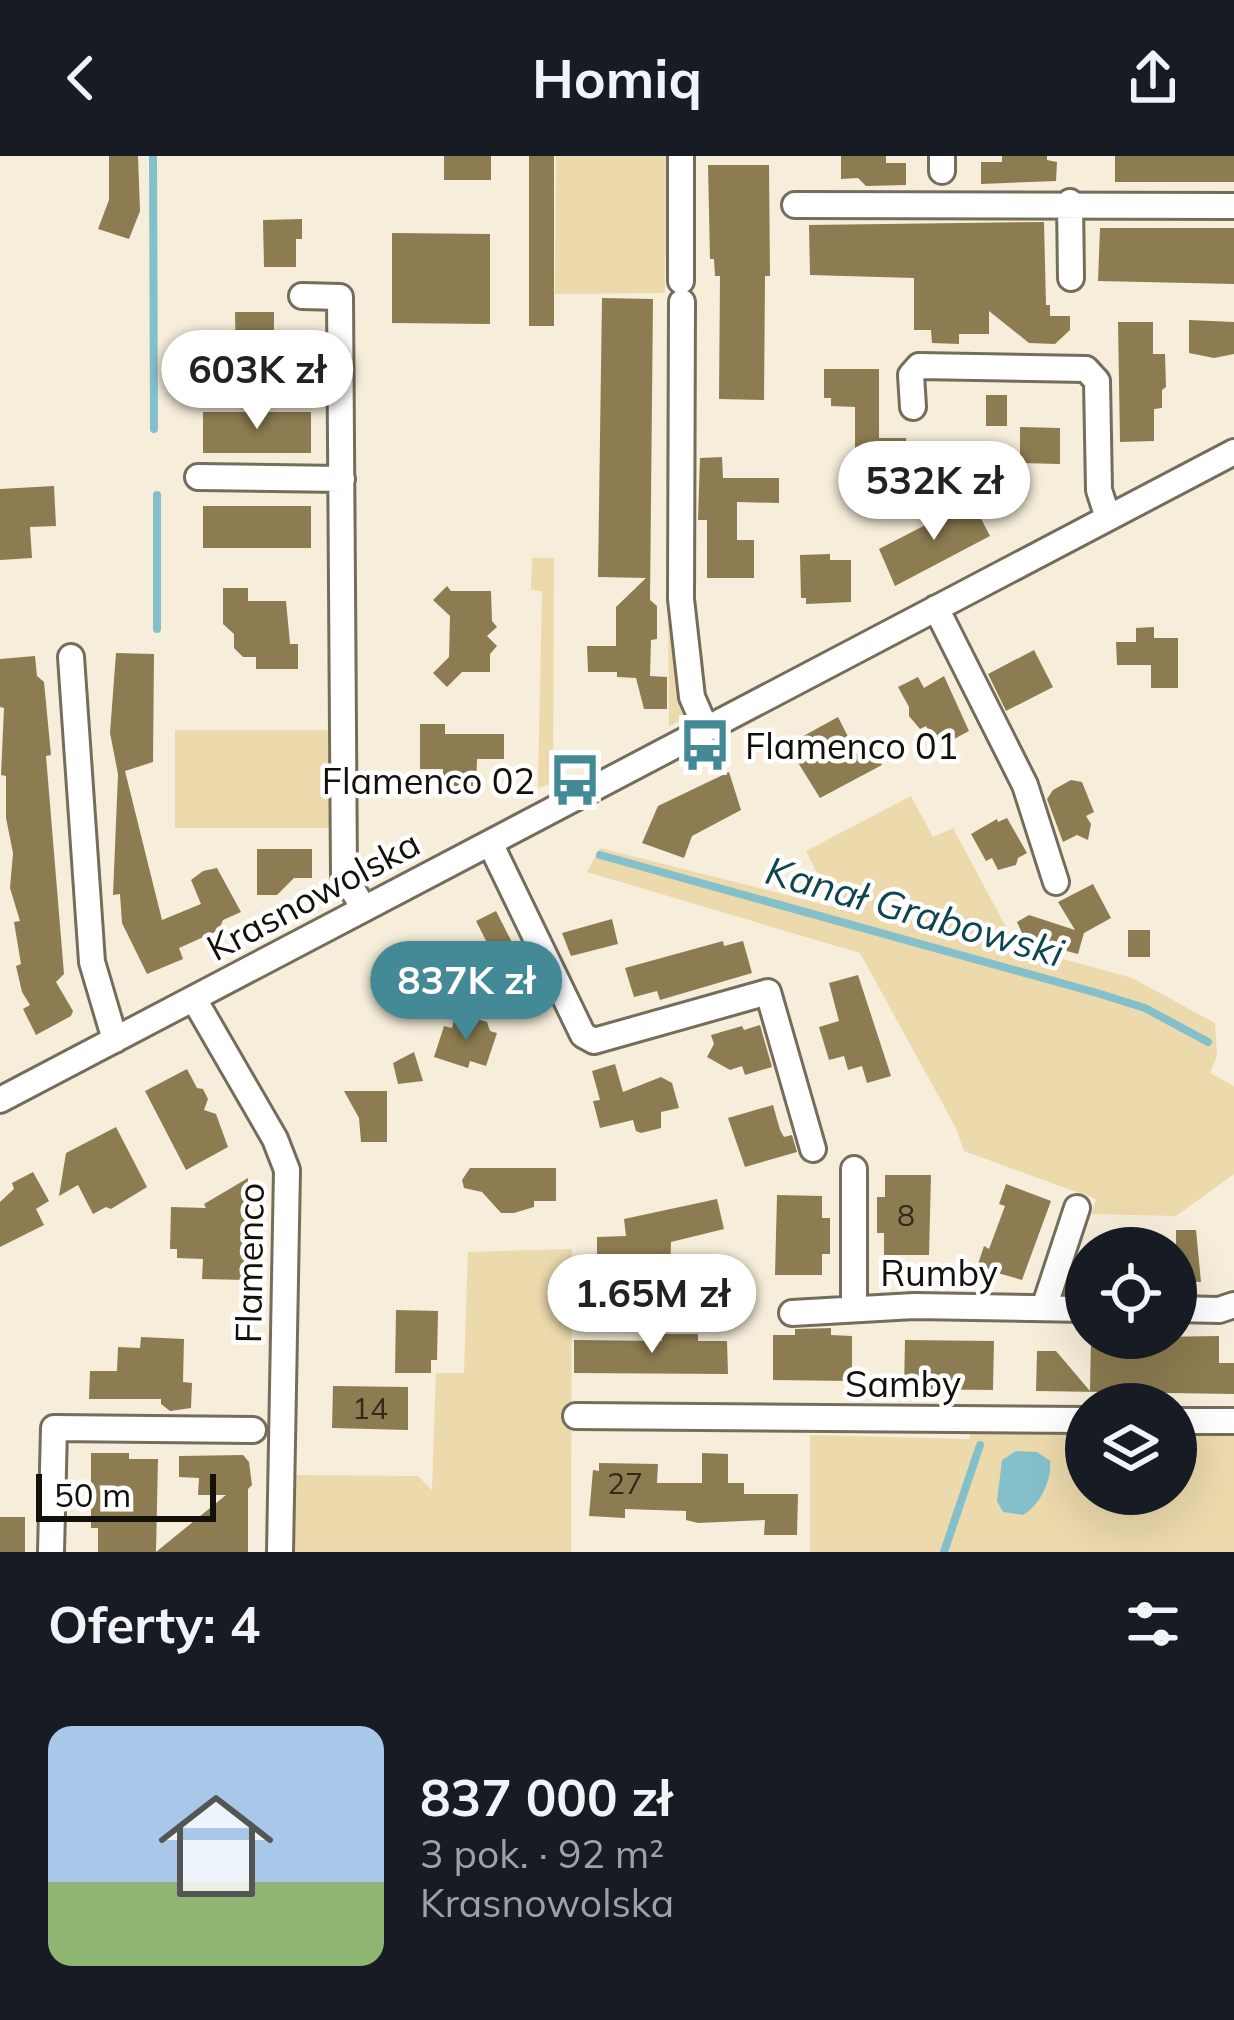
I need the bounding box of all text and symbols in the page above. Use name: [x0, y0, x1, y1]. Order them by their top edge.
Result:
text: Homiq: [532, 44, 702, 112]
icon: back: [48, 45, 114, 111]
icon: share: [1120, 45, 1186, 111]
pin: 603K zł: [146, 330, 368, 432]
text: 603K zł: [188, 344, 326, 393]
pin: 532K zł: [823, 441, 1045, 543]
text: 532K zł: [865, 455, 1003, 504]
bus stop icon: Flamenco 01: [676, 716, 734, 774]
place label: Flamenco 01: [745, 723, 958, 768]
bus stop icon: Flamenco 02: [546, 751, 604, 809]
place label: Flamenco 02: [322, 758, 535, 803]
street label: Krasnowolska: [199, 820, 427, 970]
water label: Kanał Grabowski: [761, 845, 1070, 977]
pin: 837K zł: [355, 941, 577, 1043]
text: 837K zł: [397, 955, 535, 1004]
street label: Flamenco: [225, 1182, 273, 1344]
house number: 8: [897, 1196, 915, 1234]
map controls: [1065, 1227, 1197, 1515]
button: locate: [1065, 1227, 1197, 1359]
street label: Rumby: [880, 1250, 998, 1295]
pin: 1.65M zł: [528, 1254, 776, 1356]
text: 1.65M zł: [574, 1268, 730, 1317]
street label: Samby: [845, 1361, 961, 1406]
button: layers: [1065, 1383, 1197, 1515]
house number: 14: [352, 1389, 388, 1427]
house number: 27: [607, 1464, 643, 1502]
scale bar: [36, 1468, 216, 1521]
text: 50 m: [54, 1474, 131, 1515]
icon: filters: [1120, 1591, 1186, 1657]
text: Oferty: 4: [48, 1592, 260, 1656]
text: 837 000 zł: [420, 1765, 672, 1829]
icon: home: [144, 1774, 288, 1918]
text: 3 pok. · 92 m²: [420, 1829, 664, 1878]
text: Krasnowolska: [420, 1878, 674, 1927]

